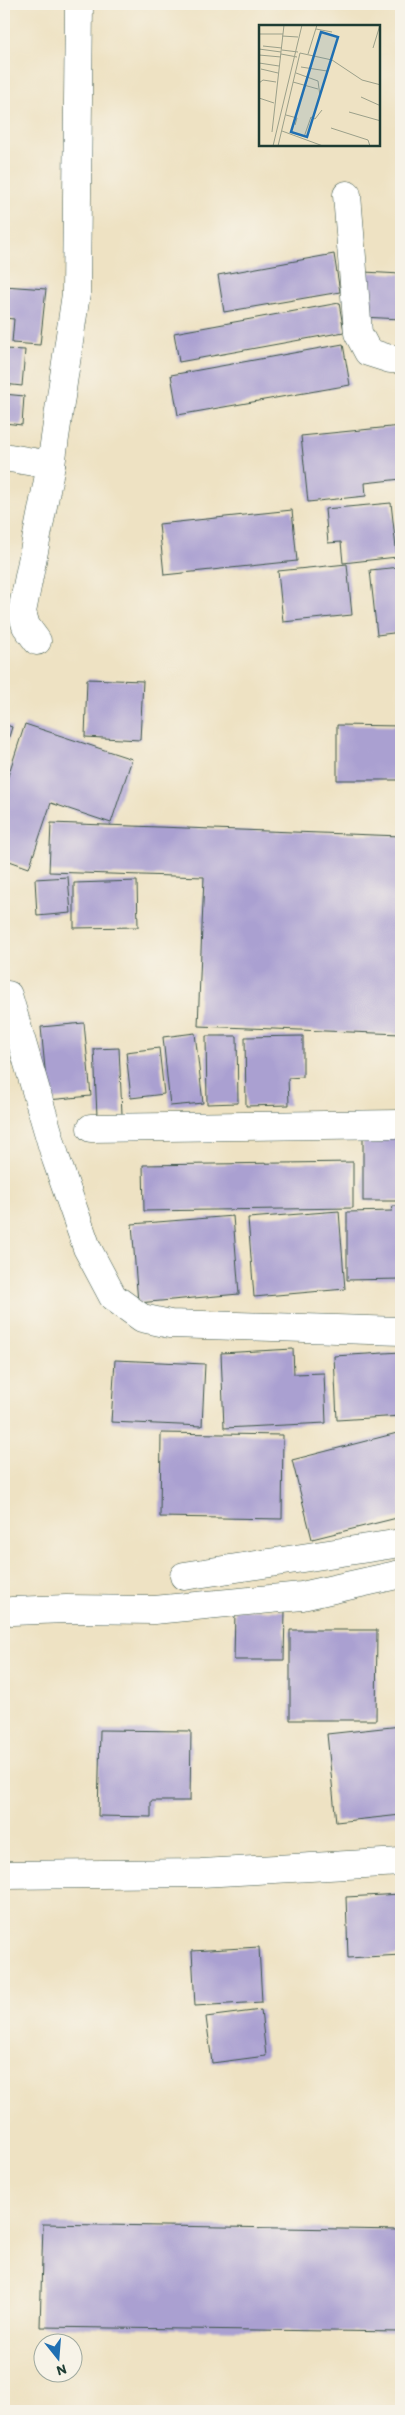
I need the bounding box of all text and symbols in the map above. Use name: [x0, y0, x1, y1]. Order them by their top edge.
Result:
inset map: [259, 25, 380, 146]
north arrow: [32, 2332, 82, 2382]
text: N: [55, 2360, 69, 2379]

